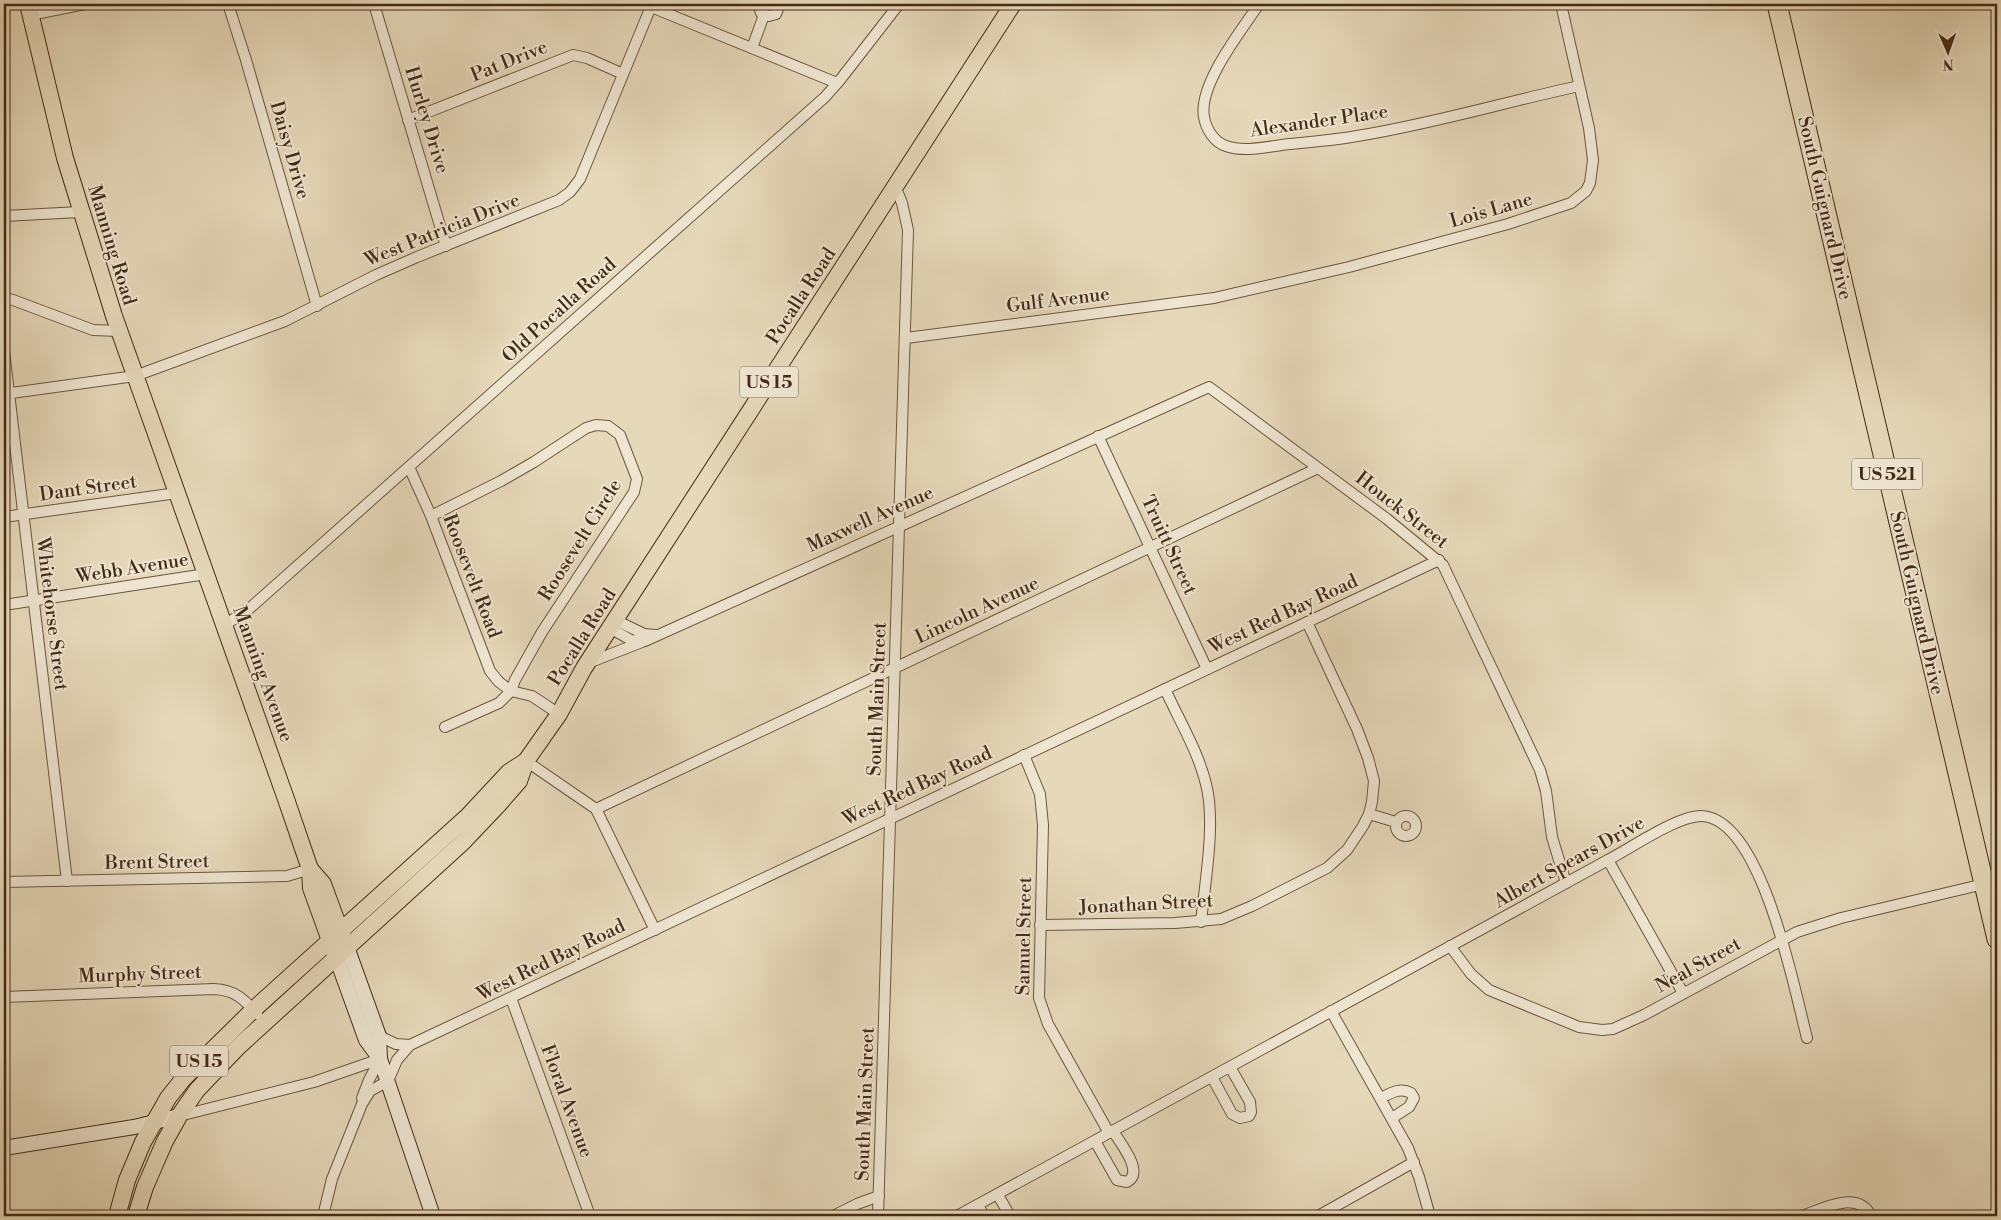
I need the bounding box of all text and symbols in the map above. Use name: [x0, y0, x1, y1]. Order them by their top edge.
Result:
north arrow: [1924, 28, 1974, 78]
street label: Pat Drive: [467, 35, 551, 87]
text: N: [1943, 55, 1954, 73]
street label: Hurley Drive: [399, 64, 455, 176]
street label: Daisy Drive: [265, 98, 315, 202]
street label: Alexander Place: [1247, 99, 1390, 143]
street label: South Guignard Drive: [1792, 114, 1858, 302]
street label: Manning Road: [82, 182, 142, 308]
street label: Lois Lane: [1447, 187, 1535, 233]
street label: West Patricia Drive: [360, 188, 523, 273]
street label: Pocalla Road: [761, 243, 841, 349]
street label: Old Pocalla Road: [497, 252, 621, 368]
street label: Gulf Avenue: [1005, 282, 1111, 318]
road number: US 15: [740, 367, 798, 398]
road number: US 521: [1852, 458, 1922, 489]
street label: Houck Street: [1351, 466, 1454, 554]
street label: Dant Street: [38, 469, 138, 507]
street label: Roosevelt Circle: [533, 475, 627, 605]
street label: Maxwell Avenue: [803, 480, 937, 558]
street label: Truitt Street: [1135, 491, 1203, 599]
street label: South Guignard Drive: [1884, 509, 1950, 697]
street label: Roosevelt Road: [437, 510, 507, 642]
street label: Whitehorse Street: [31, 535, 73, 692]
street label: Webb Avenue: [73, 547, 190, 589]
street label: West Red Bay Road: [1204, 569, 1362, 660]
street label: Lincoln Avenue: [911, 571, 1043, 649]
street label: Pocalla Road: [543, 584, 622, 690]
street label: Manning Avenue: [227, 603, 299, 745]
street label: South Main Street: [862, 621, 892, 776]
street label: West Red Bay Road: [838, 741, 996, 832]
street label: Albert Spears Drive: [1489, 811, 1648, 914]
street label: Brent Street: [104, 849, 210, 875]
street label: Samuel Street: [1011, 876, 1037, 996]
street label: Jonathan Street: [1077, 888, 1214, 920]
street label: West Red Bay Road: [472, 914, 629, 1007]
street label: Neal Street: [1651, 932, 1745, 998]
street label: Murphy Street: [78, 960, 202, 988]
street label: South Main Street: [850, 1026, 880, 1181]
street label: Floral Avenue: [535, 1041, 599, 1161]
road number: US 15: [170, 1046, 228, 1076]

